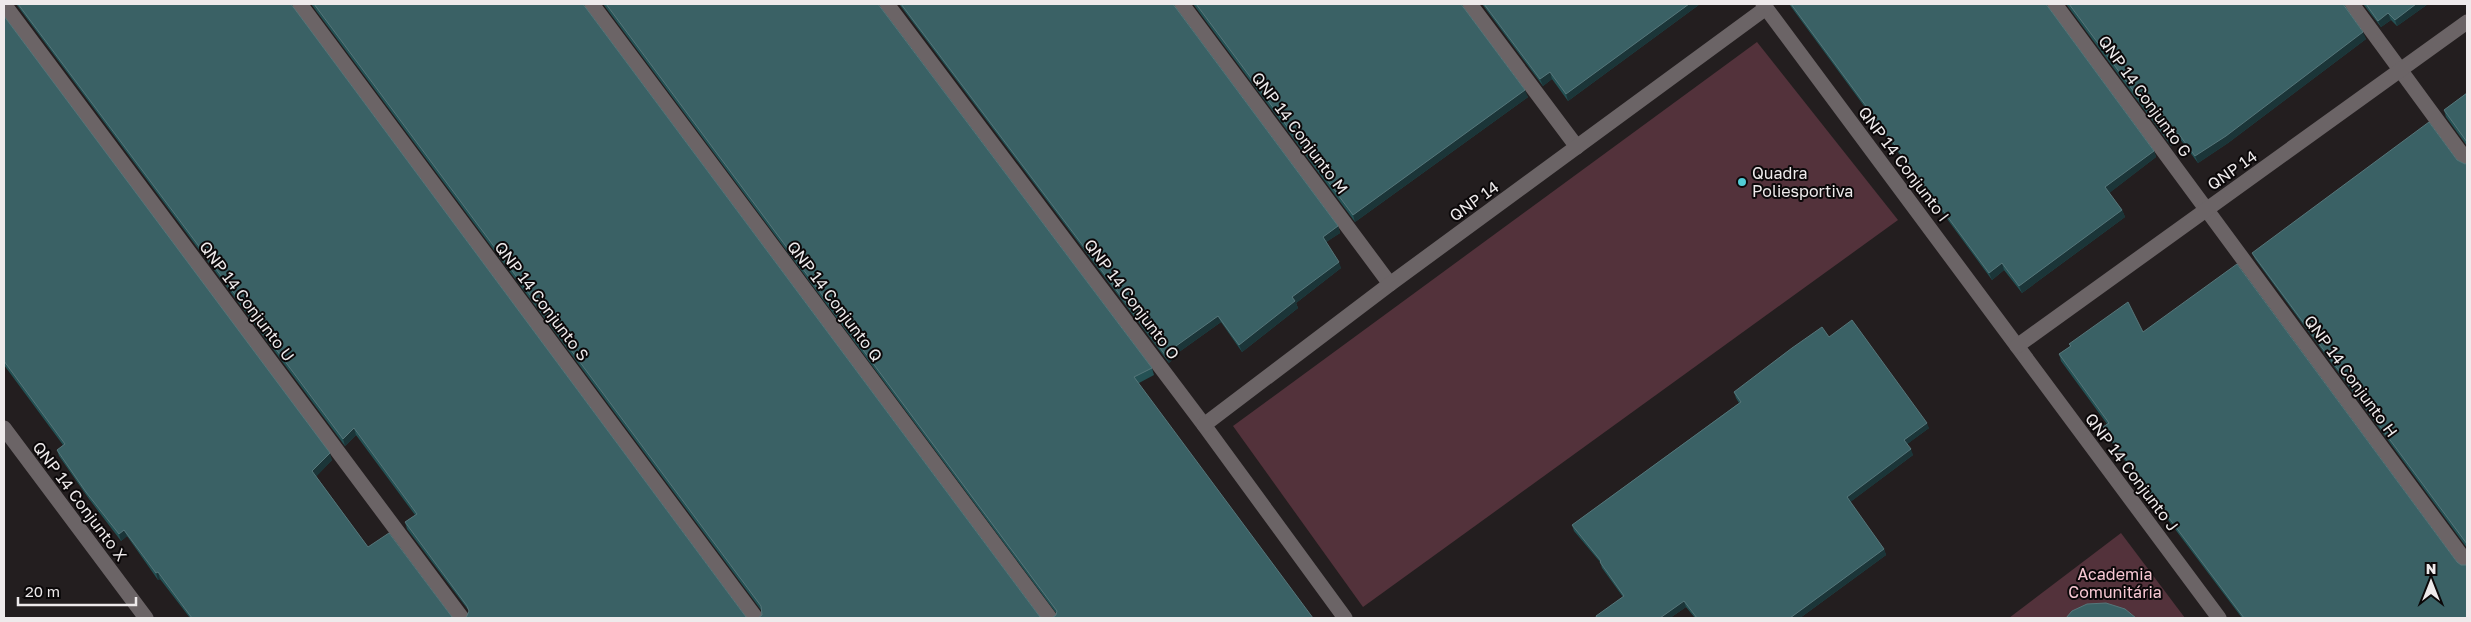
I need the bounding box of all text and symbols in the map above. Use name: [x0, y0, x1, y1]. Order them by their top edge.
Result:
street label: QNP 14 Conjunto G: [2094, 31, 2196, 161]
street label: QNP 14 Conjunto M: [1248, 68, 1352, 198]
street label: QNP 14 Conjunto I: [1854, 102, 1954, 226]
street label: QNP 14: [2203, 146, 2261, 194]
place label: Quadra Poliesportiva: [1752, 163, 1853, 201]
street label: QNP 14: [1445, 176, 1503, 226]
marker: Quadra Poliesportiva: [1736, 176, 1748, 188]
street label: QNP 14 Conjunto O: [1080, 235, 1184, 363]
street label: QNP 14 Conjunto U: [195, 237, 299, 365]
street label: QNP 14 Conjunto S: [491, 237, 593, 365]
street label: QNP 14 Conjunto Q: [783, 237, 887, 365]
street label: QNP 14 Conjunto H: [2300, 311, 2402, 441]
street label: QNP 14 Conjunto J: [2081, 409, 2183, 535]
street label: QNP 14 Conjunto X: [29, 437, 132, 565]
north arrow: [2406, 557, 2456, 607]
text: N: [2426, 560, 2436, 577]
park label: Academia Comunitária: [2068, 564, 2162, 602]
scale bar: [18, 574, 135, 606]
text: 20 m: [25, 582, 60, 600]

